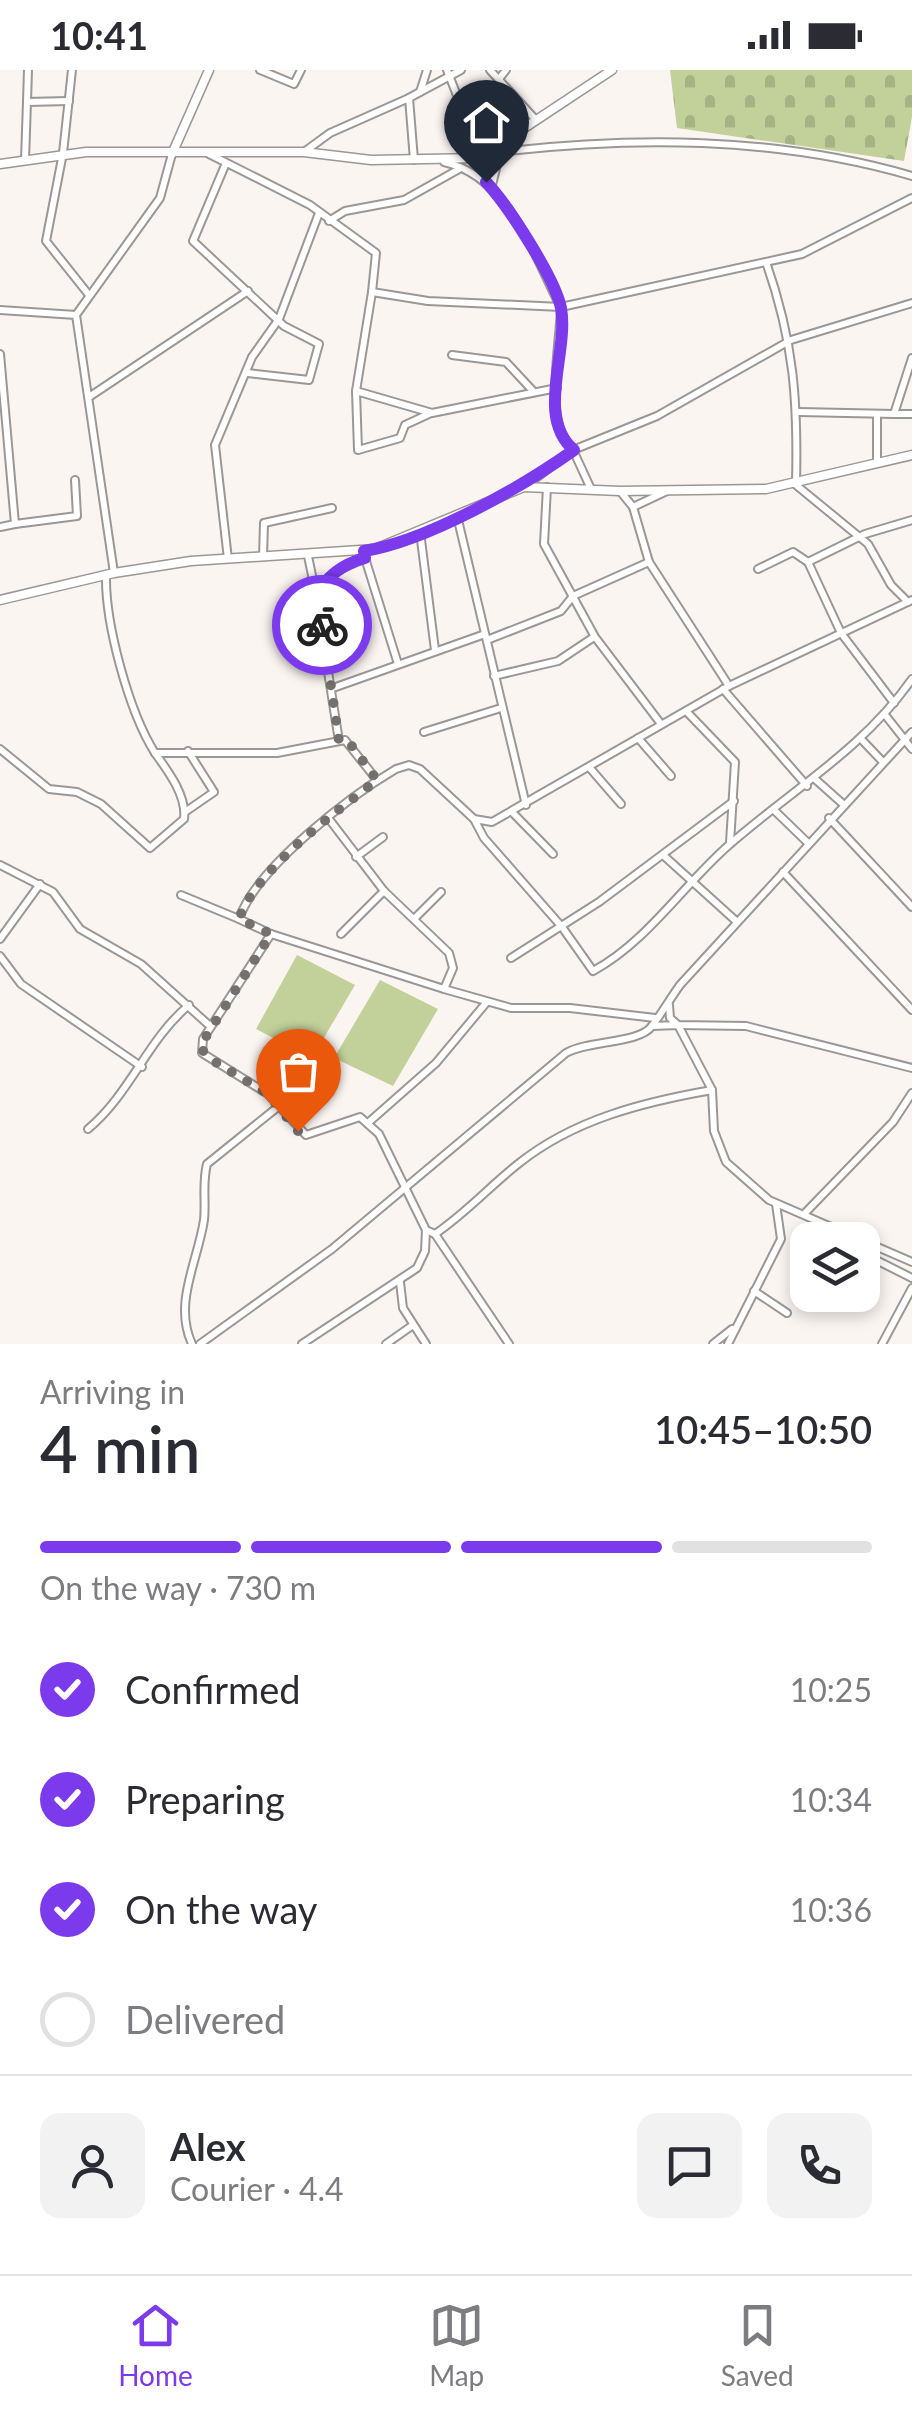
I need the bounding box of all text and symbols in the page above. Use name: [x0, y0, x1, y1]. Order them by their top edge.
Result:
text: 10:41: [50, 12, 148, 58]
pin: [444, 80, 529, 183]
icon: home: [459, 95, 514, 150]
courier: [272, 575, 372, 675]
icon: bike: [295, 598, 350, 653]
pin: [256, 1029, 341, 1132]
icon: bag: [271, 1044, 326, 1099]
map controls: [790, 1222, 880, 1312]
button: layers: [790, 1222, 880, 1312]
text: Arriving in: [40, 1372, 185, 1411]
text: 10:45–10:50: [654, 1406, 872, 1452]
text: 4 min: [40, 1409, 200, 1487]
text: On the way · 730 m: [40, 1568, 316, 1607]
icon: check: [40, 1662, 95, 1717]
text: Confirmed: [125, 1666, 301, 1712]
text: 10:25: [790, 1670, 872, 1709]
icon: check: [40, 1772, 95, 1827]
text: Preparing: [125, 1776, 285, 1822]
text: 10:34: [790, 1780, 872, 1819]
icon: check: [40, 1882, 95, 1937]
text: On the way: [125, 1886, 317, 1932]
text: 10:36: [790, 1890, 872, 1929]
text: Delivered: [125, 1996, 285, 2042]
button: person: [40, 2113, 145, 2218]
button: chat: [637, 2113, 742, 2218]
button: phone: [767, 2113, 872, 2218]
text: Alex: [170, 2123, 246, 2169]
text: Courier · 4.4: [170, 2169, 344, 2208]
tab: Home: [118, 2298, 193, 2392]
tab: Map: [429, 2298, 484, 2392]
tab: Saved: [721, 2298, 794, 2392]

